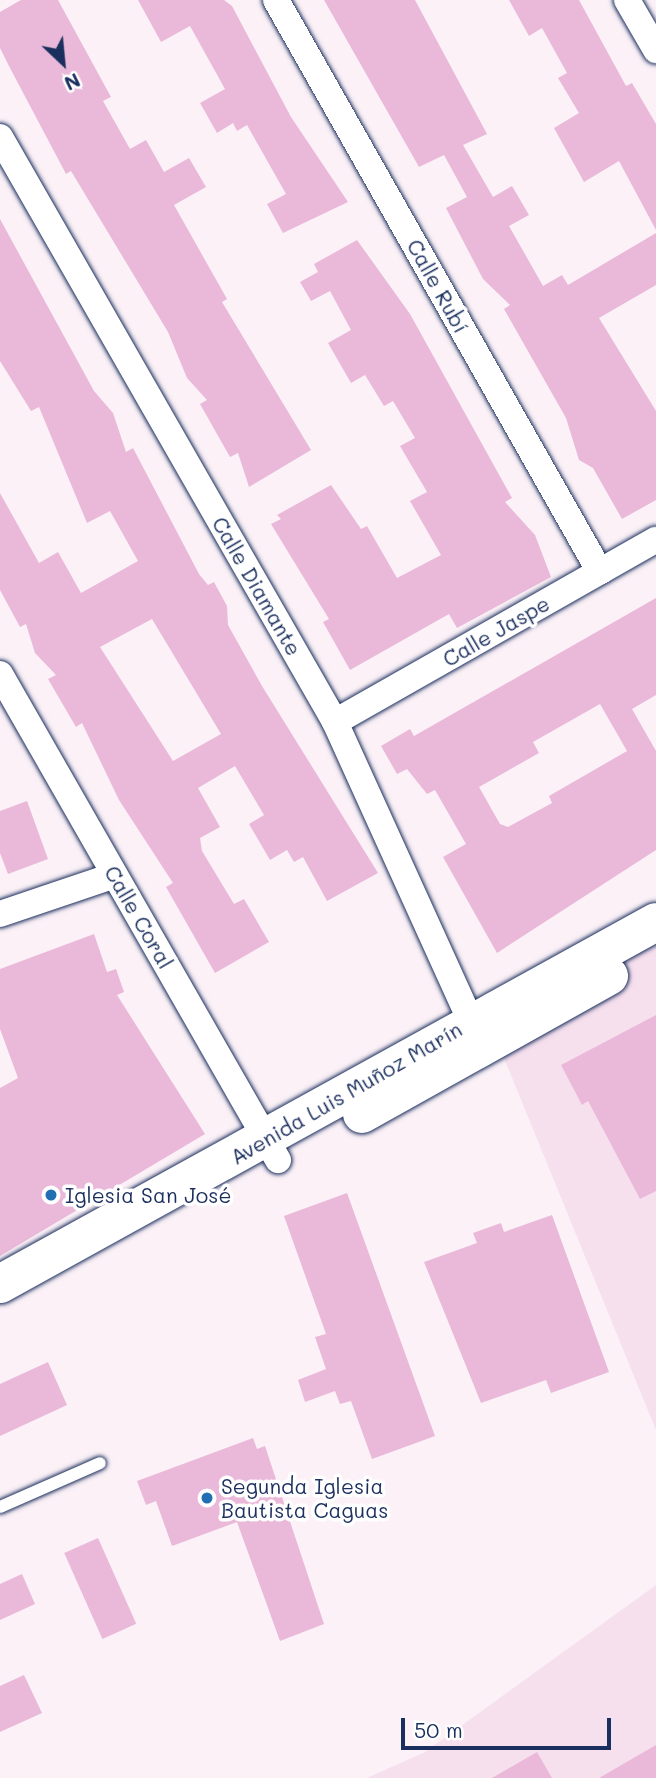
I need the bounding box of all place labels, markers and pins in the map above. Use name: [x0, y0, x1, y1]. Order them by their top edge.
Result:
place label: Iglesia San José: [65, 1182, 232, 1208]
marker: Iglesia San José: [43, 1187, 59, 1203]
place label: Segunda Iglesia Bautista Caguas: [221, 1473, 389, 1523]
marker: Segunda Iglesia Bautista Caguas: [199, 1490, 215, 1506]

